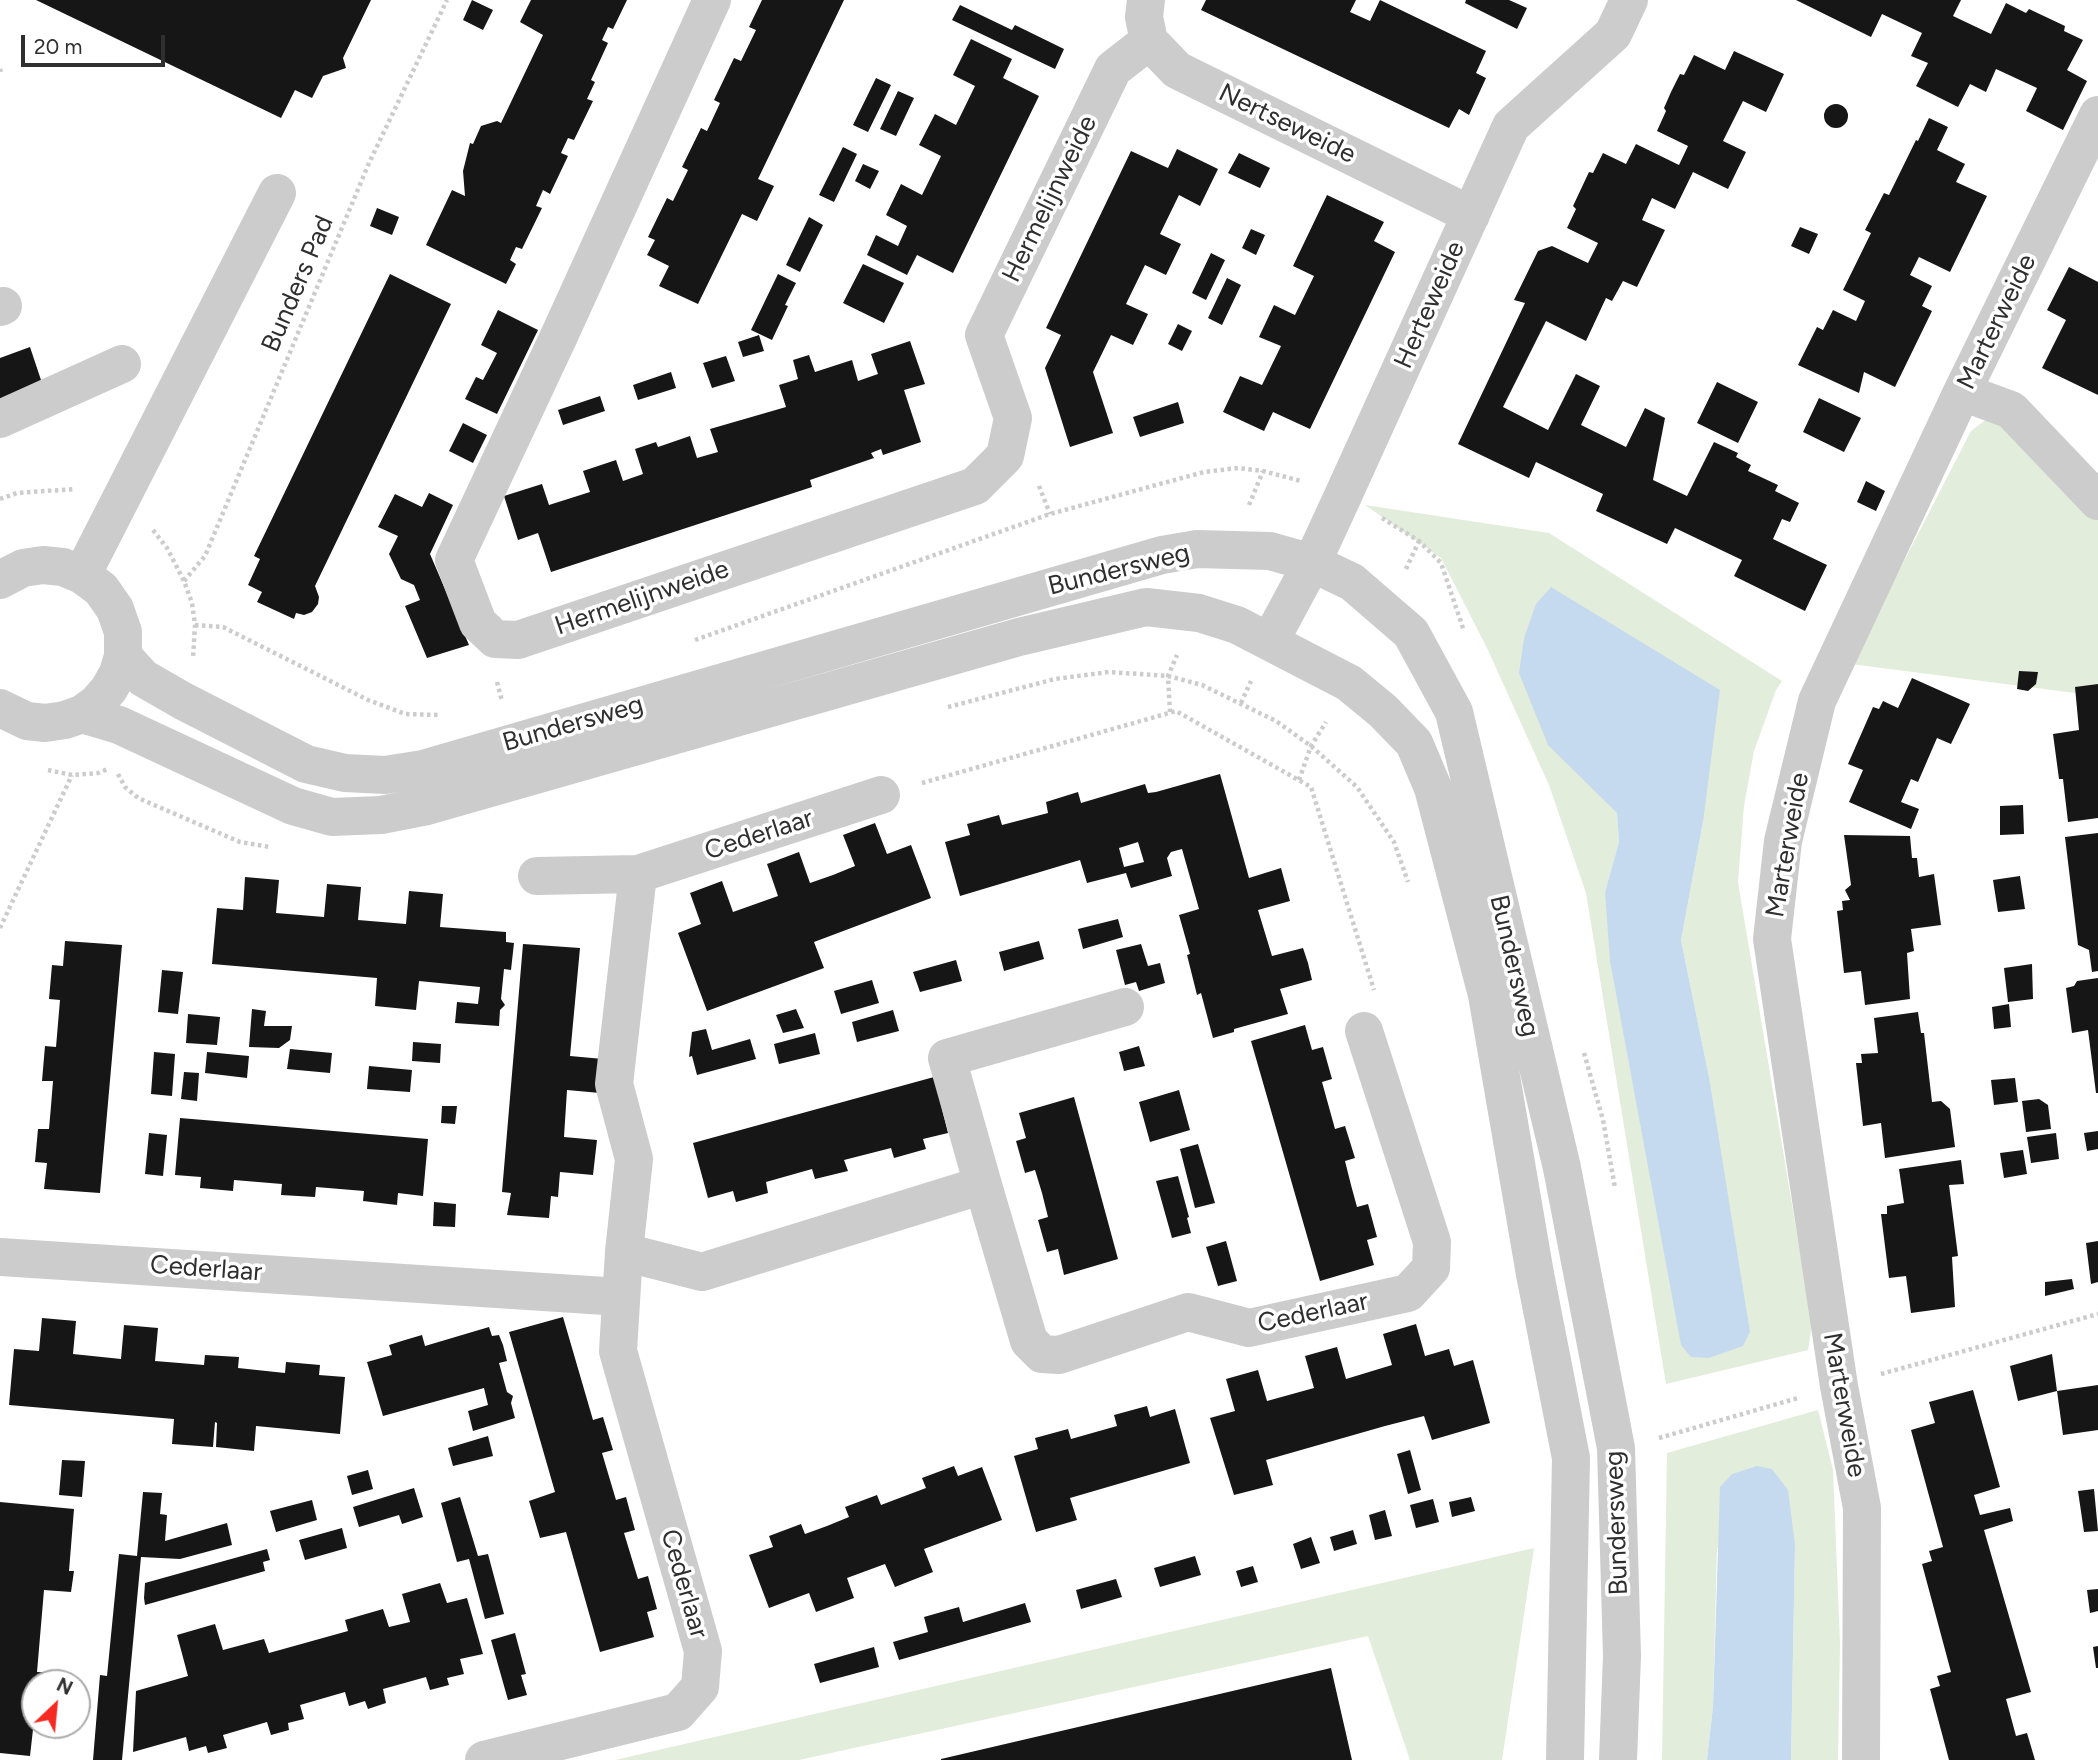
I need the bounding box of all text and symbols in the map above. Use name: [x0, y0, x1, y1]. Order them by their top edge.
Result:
scale bar: [24, 21, 168, 65]
text: 20 m: [34, 34, 82, 59]
street label: Nertseweide: [1213, 77, 1361, 171]
street label: Hermelijnweide: [996, 111, 1104, 287]
street label: Bunders Pad: [255, 211, 341, 357]
street label: Herteweide: [1388, 237, 1472, 373]
street label: Marterweide: [1951, 249, 2043, 395]
street label: Bundersweg: [1045, 537, 1193, 603]
street label: Hermelijnweide: [551, 554, 733, 642]
street label: Bundersweg: [499, 689, 647, 759]
street label: Marterweide: [1760, 770, 1816, 920]
street label: Cederlaar: [701, 803, 817, 867]
street label: Bundersweg: [1483, 892, 1545, 1040]
street label: Cederlaar: [149, 1250, 263, 1288]
street label: Cederlaar: [1255, 1286, 1371, 1340]
street label: Marterweide: [1816, 1330, 1872, 1480]
street label: Bundersweg: [1599, 1450, 1635, 1596]
street label: Cederlaar: [654, 1526, 714, 1642]
north arrow: [21, 1669, 91, 1739]
text: N: [53, 1673, 76, 1700]

